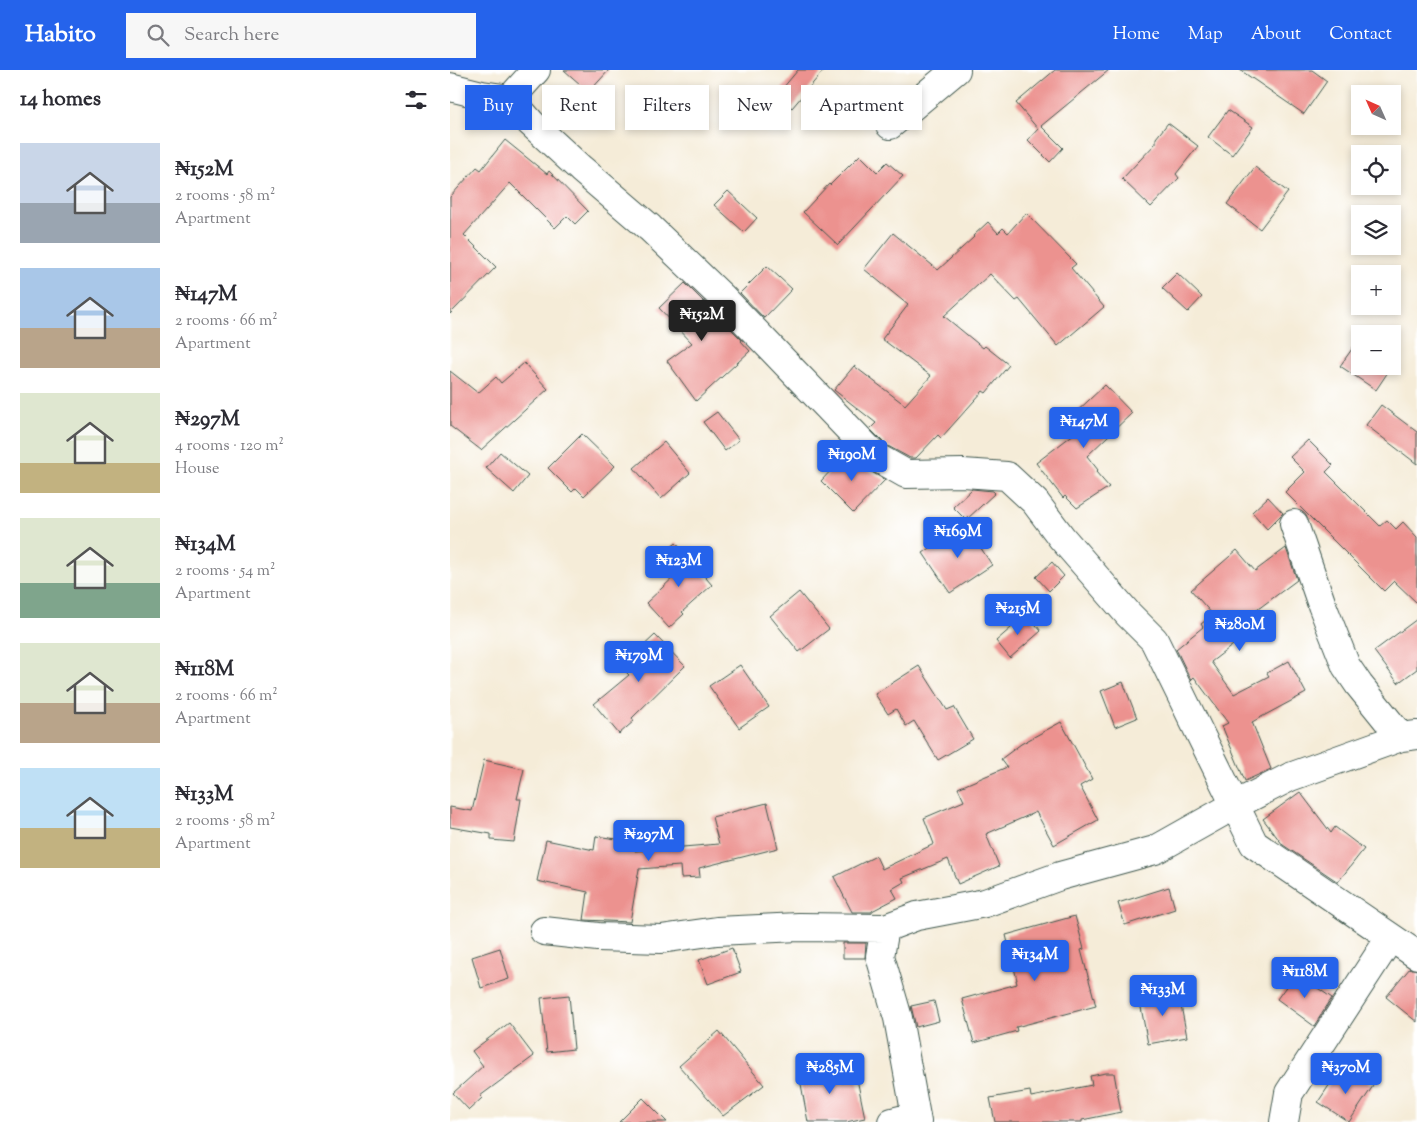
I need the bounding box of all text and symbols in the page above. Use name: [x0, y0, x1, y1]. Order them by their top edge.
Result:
search box: [126, 13, 476, 58]
text: Habito: [25, 18, 96, 52]
icon: search: [144, 21, 172, 49]
text: Search here: [184, 22, 279, 49]
text: Home: [1113, 22, 1160, 48]
text: Map: [1188, 22, 1223, 48]
text: About: [1251, 22, 1301, 48]
text: Contact: [1329, 22, 1392, 48]
text: 14 homes: [20, 85, 101, 115]
chip: Buy: [465, 85, 532, 130]
chip: Rent: [542, 85, 615, 130]
chip: Filters: [625, 85, 709, 130]
chip: New: [719, 85, 791, 130]
chip: Apartment: [801, 85, 922, 130]
north arrow: [1351, 85, 1401, 135]
map controls: [1351, 85, 1401, 375]
icon: filters: [402, 86, 430, 114]
button: locate: [1351, 145, 1401, 195]
text: ₦152M: [175, 155, 234, 185]
icon: home: [60, 163, 120, 223]
text: 2 rooms · 58 m²: [175, 185, 275, 208]
button: layers: [1351, 205, 1401, 255]
text: Apartment: [175, 208, 251, 231]
button: +: [1351, 265, 1401, 315]
text: ₦147M: [175, 280, 237, 310]
icon: home: [60, 288, 120, 348]
pin: ₦152M: [667, 300, 737, 342]
text: ₦152M: [680, 304, 724, 327]
text: 2 rooms · 66 m²: [175, 310, 278, 333]
button: −: [1351, 325, 1401, 375]
text: Apartment: [175, 333, 251, 356]
text: ₦297M: [175, 405, 240, 435]
pin: ₦147M: [1049, 406, 1119, 449]
text: ₦147M: [1060, 411, 1108, 434]
icon: home: [60, 413, 120, 473]
text: 4 rooms · 120 m²: [175, 435, 284, 458]
pin: ₦190M: [817, 440, 887, 482]
text: ₦190M: [828, 444, 876, 467]
text: House: [175, 458, 219, 481]
pin: ₦169M: [923, 516, 993, 559]
text: ₦169M: [934, 521, 982, 544]
text: ₦134M: [175, 530, 236, 560]
icon: home: [60, 538, 120, 598]
pin: ₦123M: [644, 546, 714, 588]
text: ₦123M: [656, 550, 702, 573]
text: 2 rooms · 54 m²: [175, 560, 275, 583]
text: Apartment: [175, 583, 251, 606]
pin: ₦215M: [983, 594, 1053, 636]
text: ₦215M: [996, 598, 1040, 621]
pin: ₦280M: [1205, 610, 1275, 652]
text: ₦280M: [1215, 614, 1265, 637]
pin: ₦179M: [604, 640, 674, 683]
text: ₦179M: [615, 645, 663, 668]
text: ₦118M: [175, 655, 234, 685]
icon: home: [60, 663, 120, 723]
text: 2 rooms · 66 m²: [175, 685, 278, 708]
text: Apartment: [175, 708, 251, 731]
text: ₦133M: [175, 780, 234, 810]
icon: home: [60, 788, 120, 848]
text: 2 rooms · 58 m²: [175, 810, 275, 833]
pin: ₦297M: [614, 820, 684, 862]
text: ₦297M: [624, 824, 674, 847]
text: Apartment: [175, 833, 251, 856]
pin: ₦134M: [1000, 940, 1070, 982]
text: ₦134M: [1012, 944, 1058, 967]
pin: ₦118M: [1270, 956, 1340, 999]
text: ₦118M: [1283, 961, 1327, 984]
pin: ₦133M: [1128, 974, 1198, 1017]
text: ₦133M: [1141, 979, 1185, 1002]
pin: ₦285M: [795, 1052, 865, 1095]
pin: ₦370M: [1311, 1052, 1381, 1095]
text: ₦285M: [806, 1057, 854, 1080]
text: ₦370M: [1322, 1057, 1370, 1080]

